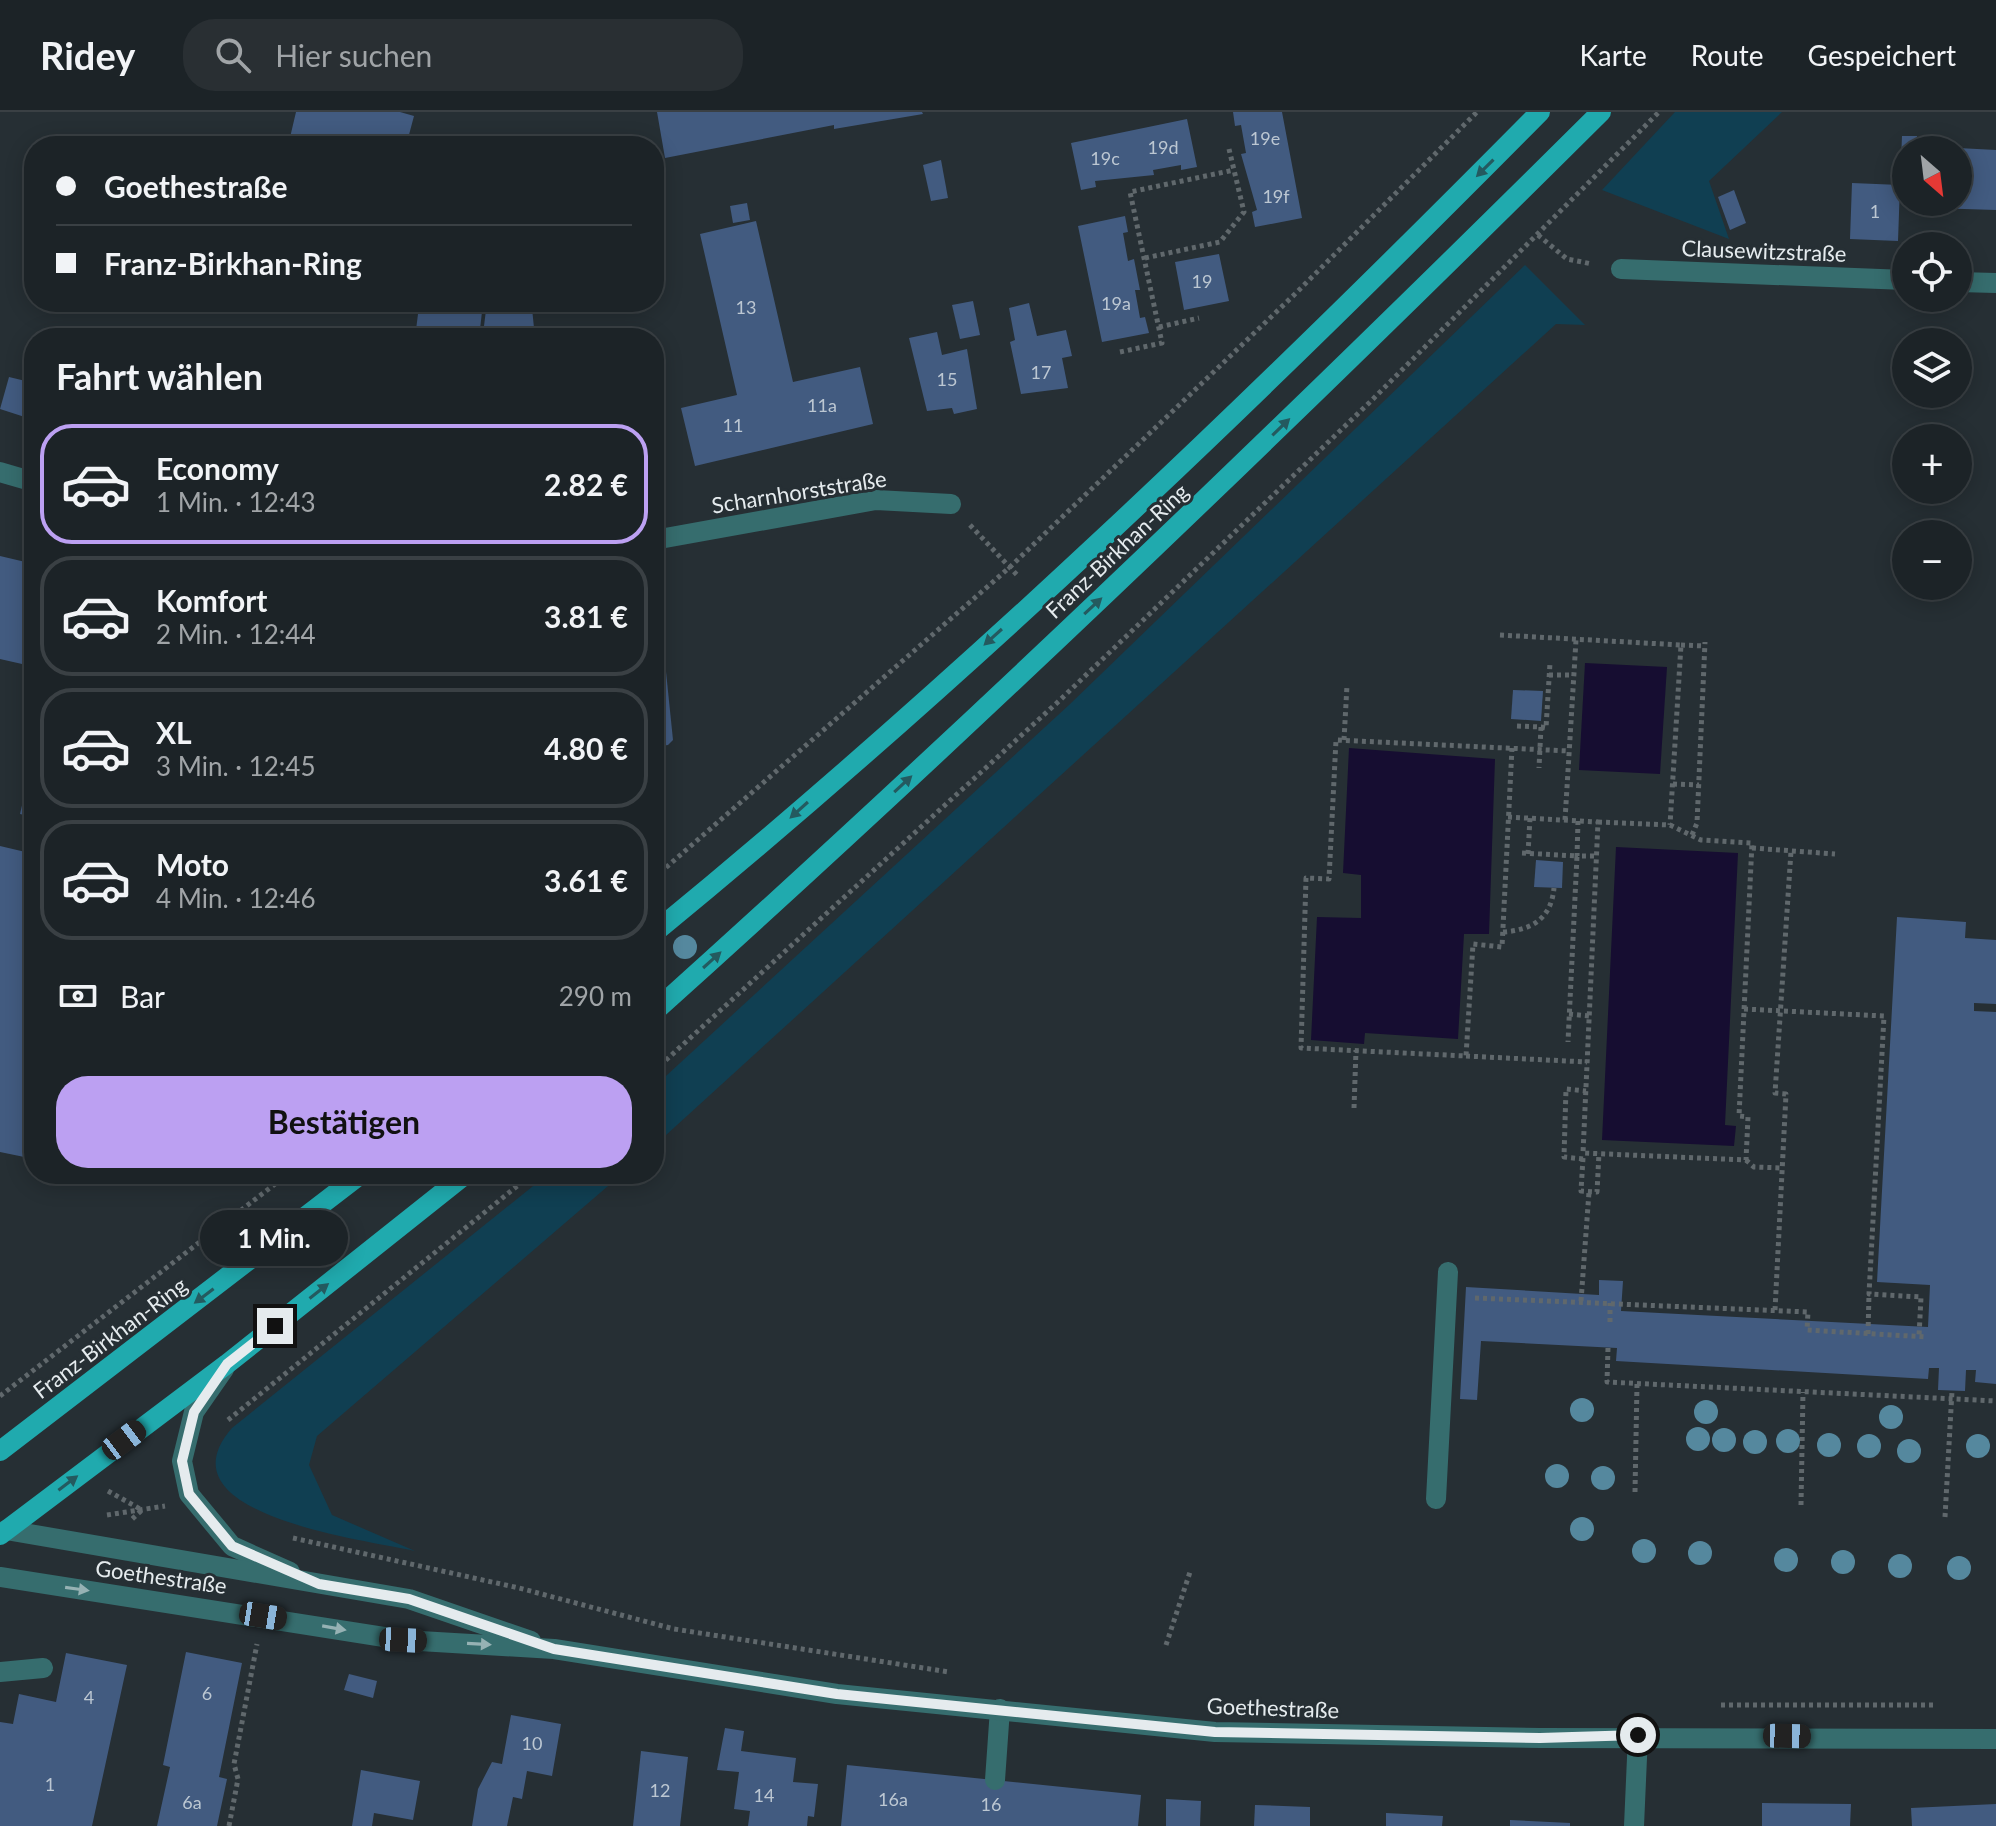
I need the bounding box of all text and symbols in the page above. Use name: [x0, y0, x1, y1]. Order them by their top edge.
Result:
search box: [183, 19, 743, 91]
text: Ridey: [40, 32, 135, 78]
icon: search: [211, 33, 255, 77]
text: Hier suchen: [275, 37, 432, 73]
text: Karte: [1579, 38, 1647, 72]
text: Route: [1691, 38, 1764, 72]
text: Gespeichert: [1808, 38, 1956, 72]
house number: 19e: [1250, 127, 1280, 149]
house number: 19d: [1148, 136, 1178, 158]
north arrow: [1892, 136, 1972, 216]
map controls: [1892, 136, 1972, 600]
house number: 19c: [1090, 147, 1120, 169]
one-way arrow: [1476, 158, 1495, 177]
text: Goethestraße: [104, 168, 287, 204]
house number: 19f: [1262, 185, 1290, 207]
house number: 1: [1870, 200, 1880, 222]
button: locate: [1892, 232, 1972, 312]
street label: Clausewitzstraße: [1681, 234, 1847, 267]
text: Franz-Birkhan-Ring: [104, 245, 362, 281]
house number: 19: [1192, 270, 1212, 292]
house number: 19a: [1101, 292, 1131, 314]
house number: 13: [736, 296, 756, 318]
button: layers: [1892, 328, 1972, 408]
text: Fahrt wählen: [56, 354, 263, 398]
house number: 17: [1031, 361, 1051, 383]
house number: 15: [937, 368, 957, 390]
house number: 11a: [807, 394, 837, 416]
house number: 11: [723, 414, 743, 436]
one-way arrow: [1271, 418, 1290, 437]
button: +: [1892, 424, 1972, 504]
icon: car: [60, 448, 132, 520]
text: Economy: [156, 450, 279, 486]
street label: Scharnhorststraße: [710, 464, 888, 519]
text: 2.82 €: [544, 466, 628, 502]
street label: Franz-Birkhan-Ring: [1040, 478, 1194, 624]
text: 1 Min. · 12:43: [156, 486, 315, 518]
button: −: [1892, 520, 1972, 600]
icon: car: [60, 580, 132, 652]
text: Komfort: [156, 582, 267, 618]
one-way arrow: [1083, 597, 1102, 615]
text: 3.81 €: [544, 598, 628, 634]
text: 2 Min. · 12:44: [156, 618, 315, 650]
one-way arrow: [983, 628, 1003, 646]
icon: car: [60, 712, 132, 784]
text: XL: [156, 714, 192, 750]
text: 4.80 €: [544, 730, 628, 766]
text: 3 Min. · 12:45: [156, 750, 315, 782]
one-way arrow: [893, 775, 912, 793]
one-way arrow: [790, 801, 809, 819]
icon: car: [60, 844, 132, 916]
text: Moto: [156, 846, 229, 882]
text: 3.61 €: [544, 862, 628, 898]
text: 4 Min. · 12:46: [156, 882, 315, 914]
one-way arrow: [702, 951, 722, 969]
icon: cash: [56, 974, 100, 1018]
text: Bar: [120, 978, 165, 1014]
text: 290 m: [559, 980, 632, 1012]
button: Bestätigen: [56, 1076, 632, 1168]
callout: 1 Min.: [201, 1210, 349, 1266]
text: 1 Min.: [237, 1222, 311, 1254]
street label: Franz-Birkhan-Ring: [28, 1271, 192, 1404]
one-way arrow: [309, 1283, 329, 1299]
one-way arrow: [194, 1288, 214, 1304]
route end: [257, 1308, 293, 1344]
car: [98, 1416, 150, 1464]
one-way arrow: [58, 1475, 78, 1491]
street label: Goethestraße: [94, 1554, 228, 1599]
one-way arrow: [65, 1583, 90, 1596]
car: [237, 1600, 289, 1632]
one-way arrow: [322, 1622, 347, 1634]
car: [378, 1627, 428, 1653]
one-way arrow: [467, 1638, 492, 1651]
house number: 6: [202, 1682, 212, 1704]
house number: 4: [84, 1686, 94, 1708]
street label: Goethestraße: [1206, 1692, 1340, 1723]
route start: [1620, 1717, 1656, 1753]
car: [1763, 1724, 1811, 1748]
house number: 10: [522, 1732, 542, 1754]
house number: 1: [45, 1773, 55, 1795]
house number: 12: [650, 1779, 670, 1801]
house number: 14: [754, 1784, 774, 1806]
house number: 16a: [878, 1788, 908, 1810]
house number: 6a: [182, 1791, 202, 1813]
house number: 16: [981, 1793, 1001, 1815]

